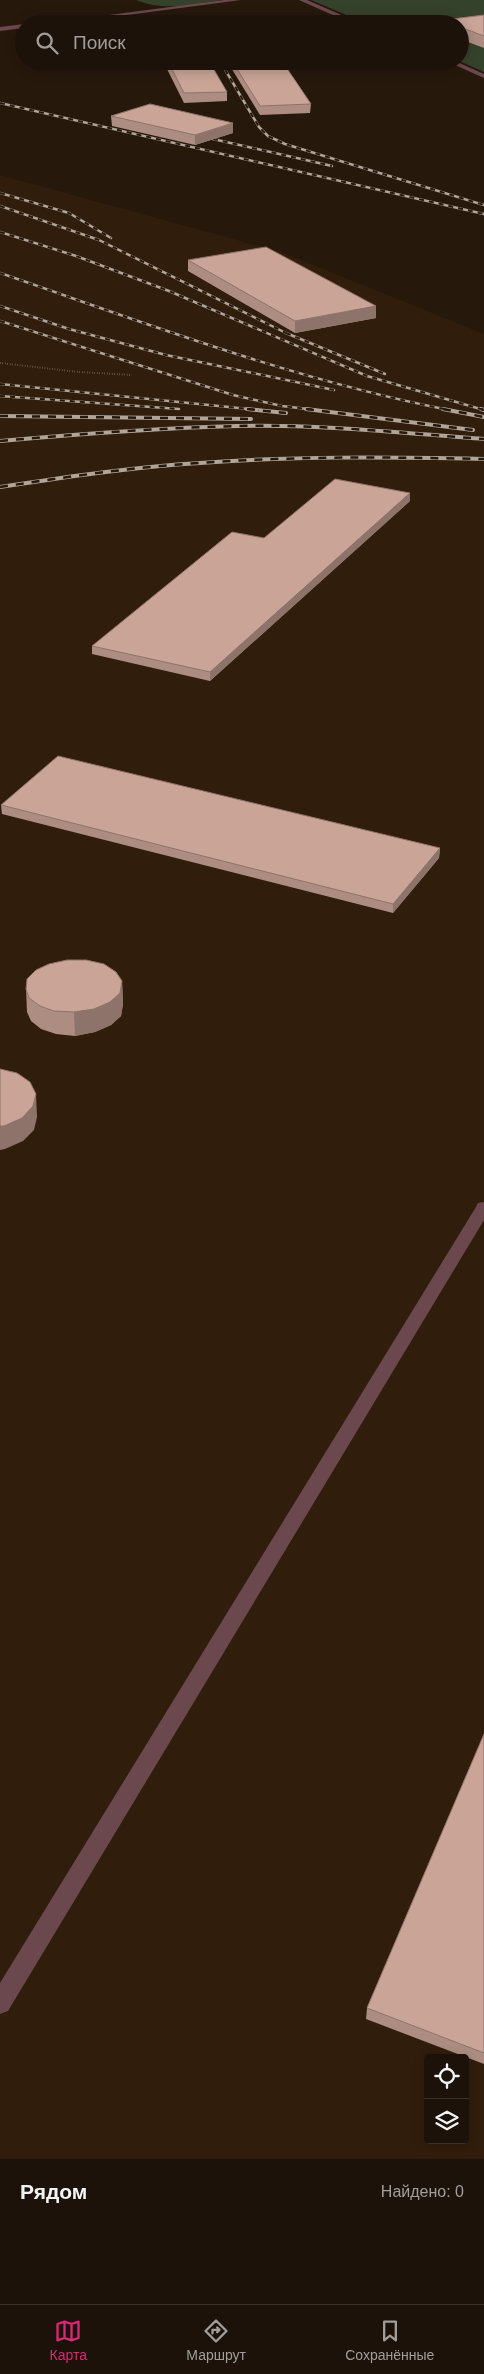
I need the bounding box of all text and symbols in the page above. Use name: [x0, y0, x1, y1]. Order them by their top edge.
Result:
search box: [15, 15, 469, 70]
icon: search: [33, 29, 61, 57]
text: Поиск: [73, 32, 126, 53]
map controls: [424, 2054, 469, 2144]
button: locate: [424, 2054, 469, 2099]
button: layers: [424, 2099, 469, 2144]
text: Рядом: [20, 2180, 87, 2203]
text: Найдено: 0: [381, 2183, 464, 2200]
tab: Карта: [50, 2317, 87, 2363]
tab: Маршрут: [186, 2317, 246, 2363]
tab: Сохранённые: [345, 2317, 434, 2363]

